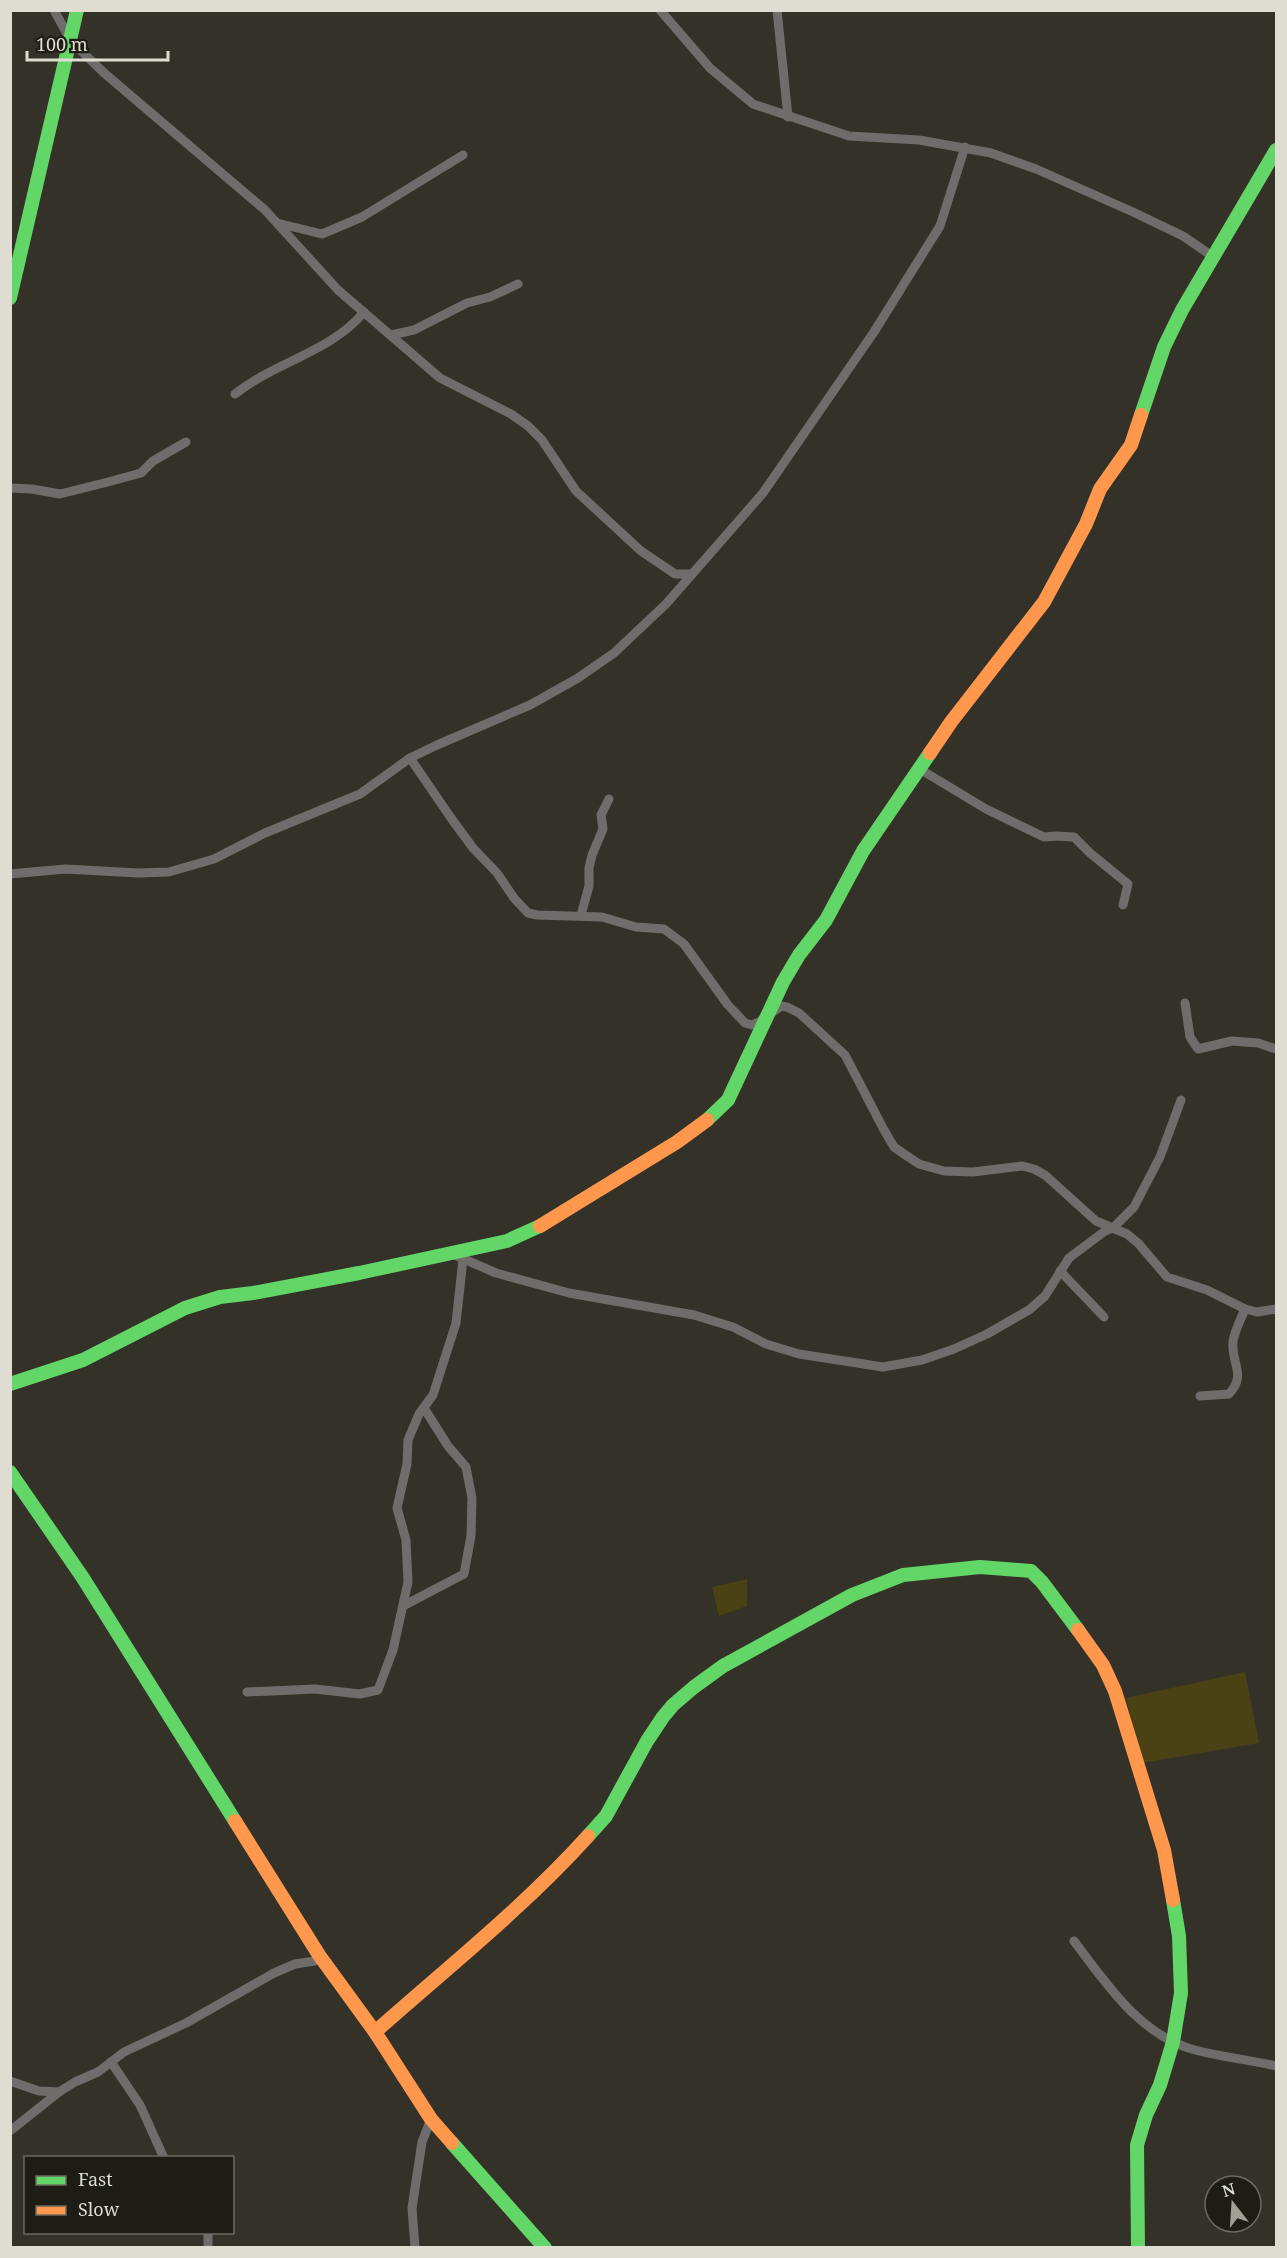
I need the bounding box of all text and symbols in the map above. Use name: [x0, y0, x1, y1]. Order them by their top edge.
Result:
scale bar: [27, 24, 168, 62]
text: 100 m: [36, 32, 88, 56]
legend: [24, 2156, 234, 2234]
text: Fast: [78, 2167, 113, 2191]
north arrow: [1203, 2174, 1263, 2234]
text: N: [1219, 2177, 1238, 2202]
text: Slow: [78, 2197, 120, 2221]

